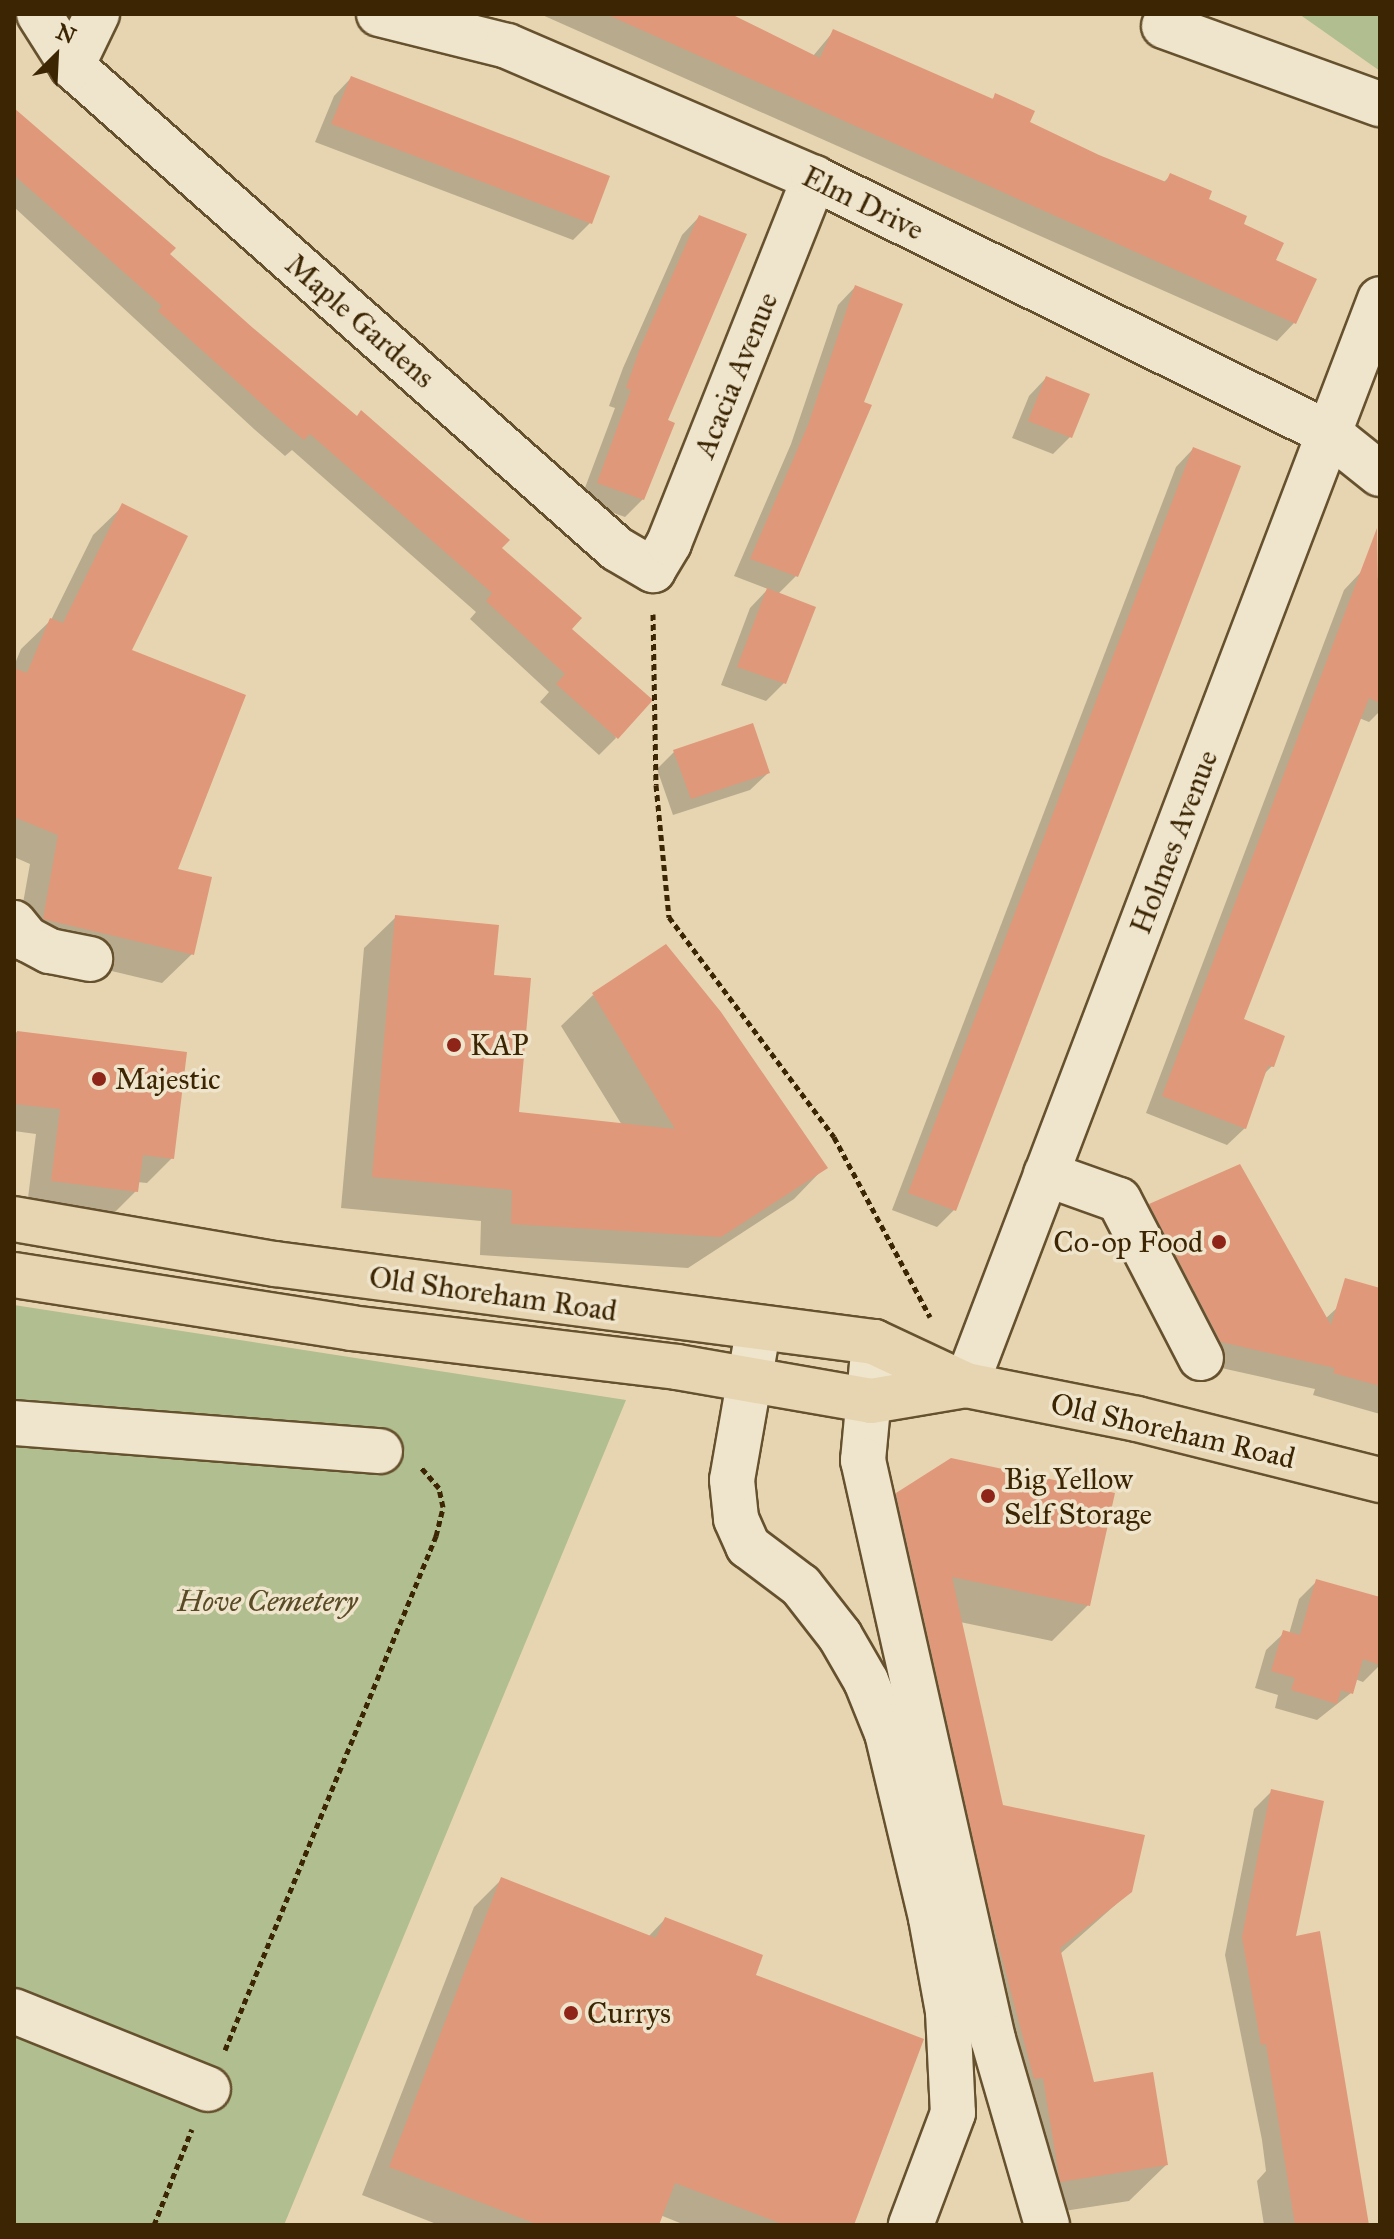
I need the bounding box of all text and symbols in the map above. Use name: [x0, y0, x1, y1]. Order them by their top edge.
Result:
north arrow: [16, 16, 96, 96]
text: N: [52, 17, 80, 50]
street label: Elm Drive: [796, 158, 930, 248]
street label: Maple Gardens: [278, 246, 442, 396]
street label: Acacia Avenue: [686, 287, 786, 463]
street label: Holmes Avenue: [1122, 745, 1226, 939]
place label: KAP: [470, 1027, 529, 1063]
marker: KAP: [445, 1036, 463, 1054]
place label: Majestic: [115, 1061, 221, 1097]
marker: Majestic: [90, 1070, 108, 1088]
place label: Co-op Food: [1053, 1224, 1203, 1260]
marker: Co-op Food: [1210, 1233, 1228, 1251]
street label: Old Shoreham Road: [367, 1259, 619, 1329]
street label: Old Shoreham Road: [1047, 1385, 1299, 1477]
place label: Big Yellow Self Storage: [1004, 1461, 1152, 1532]
marker: Big Yellow Self Storage: [979, 1487, 997, 1505]
park label: Hove Cemetery: [177, 1583, 357, 1619]
place label: Currys: [587, 1995, 671, 2031]
marker: Currys: [562, 2004, 580, 2022]

